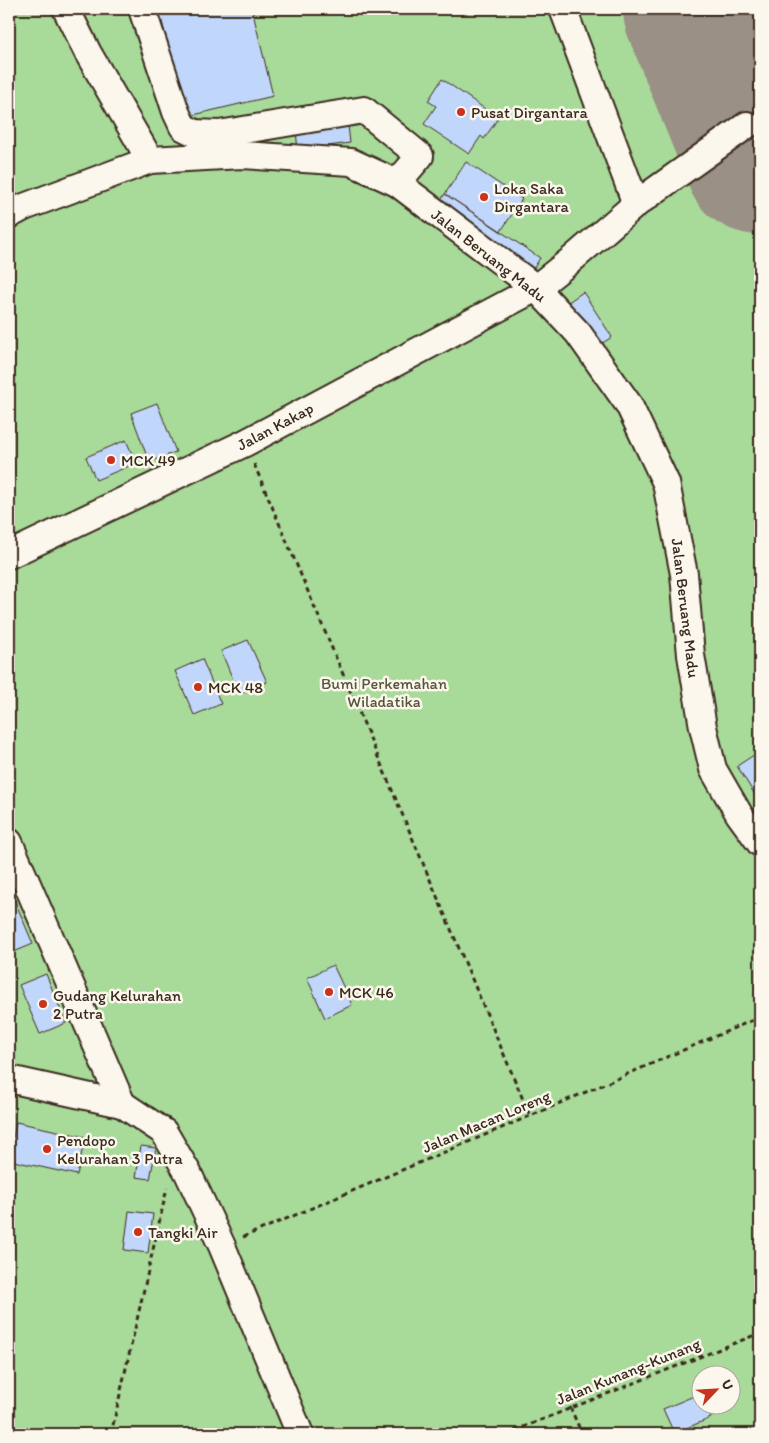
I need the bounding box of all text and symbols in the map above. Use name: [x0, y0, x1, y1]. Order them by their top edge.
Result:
place label: Pusat Dirgantara: [471, 103, 588, 122]
marker: Pusat Dirgantara: [455, 106, 467, 118]
place label: Loka Saka Dirgantara: [494, 179, 569, 216]
marker: Loka Saka Dirgantara: [478, 191, 490, 203]
street label: Jalan Beruang Madu: [428, 205, 550, 306]
street label: Jalan Kakap: [234, 398, 317, 454]
place label: MCK 49: [121, 451, 176, 470]
marker: MCK 49: [105, 454, 117, 466]
street label: Jalan Beruang Madu: [668, 537, 704, 679]
park label: Bumi Perkemahan Wiladatika: [321, 674, 447, 711]
place label: MCK 48: [208, 678, 263, 697]
marker: MCK 48: [192, 681, 204, 693]
place label: MCK 46: [339, 983, 394, 1002]
place label: Gudang Kelurahan 2 Putra: [53, 986, 181, 1023]
marker: MCK 46: [323, 986, 335, 998]
marker: Gudang Kelurahan 2 Putra: [37, 998, 49, 1010]
street label: Jalan Macan Loreng: [419, 1086, 554, 1157]
place label: Pendopo Kelurahan 3 Putra: [57, 1131, 183, 1168]
marker: Pendopo Kelurahan 3 Putra: [41, 1143, 53, 1155]
place label: Tangki Air: [148, 1223, 218, 1242]
marker: Tangki Air: [132, 1226, 144, 1238]
street label: Jalan Kunang-Kunang: [553, 1334, 704, 1409]
north arrow: [692, 1366, 742, 1416]
text: U: [718, 1377, 737, 1393]

